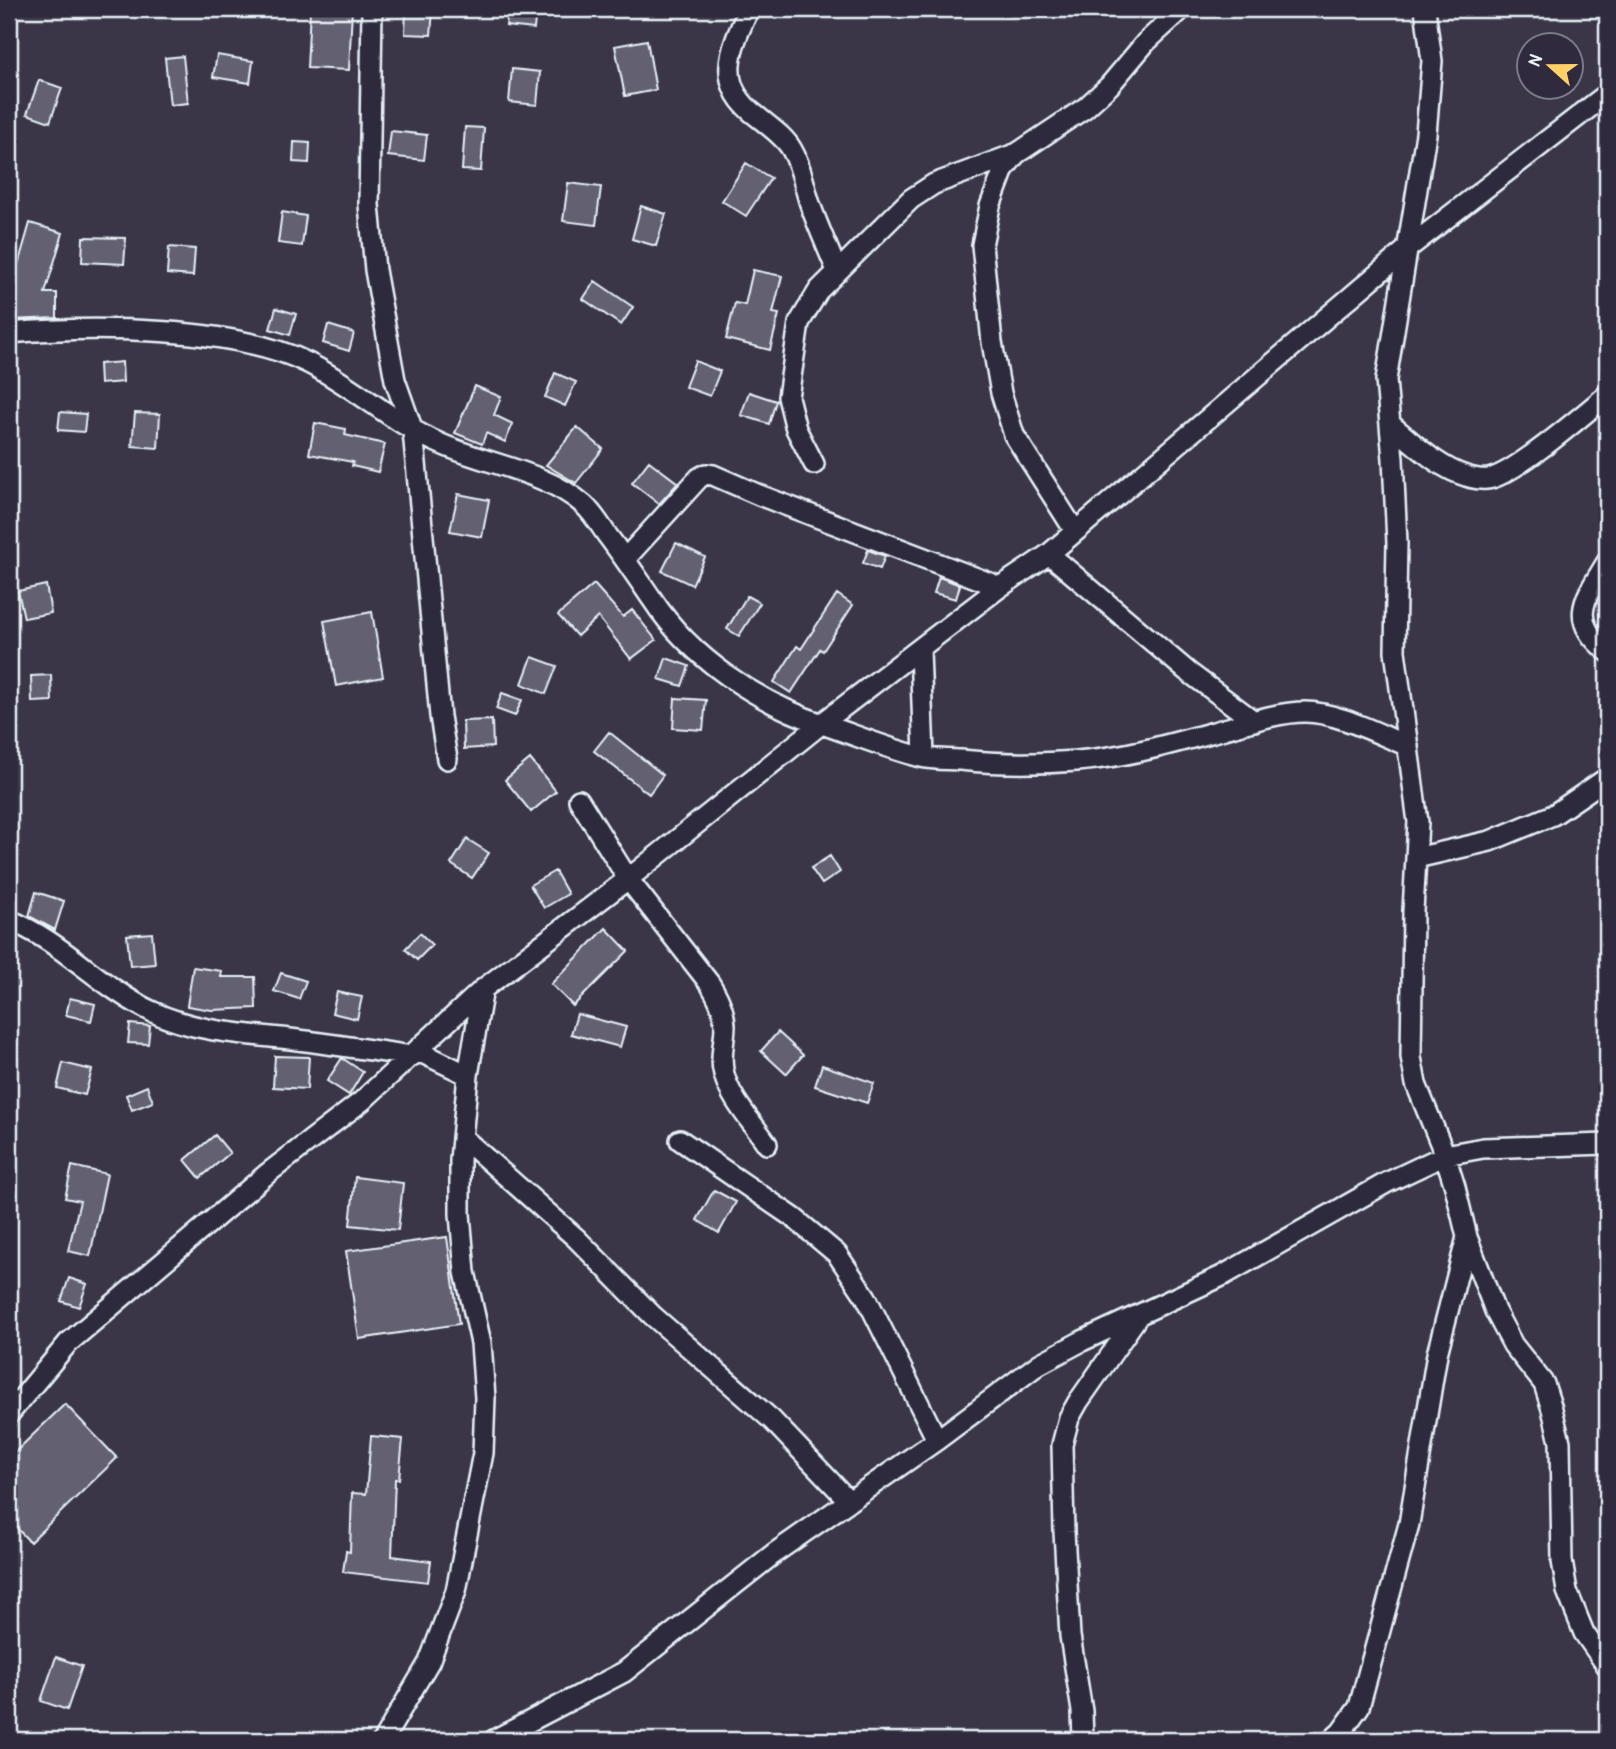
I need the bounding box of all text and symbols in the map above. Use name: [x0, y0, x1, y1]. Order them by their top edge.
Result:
north arrow: [1514, 32, 1584, 102]
text: N: [1520, 51, 1548, 69]

